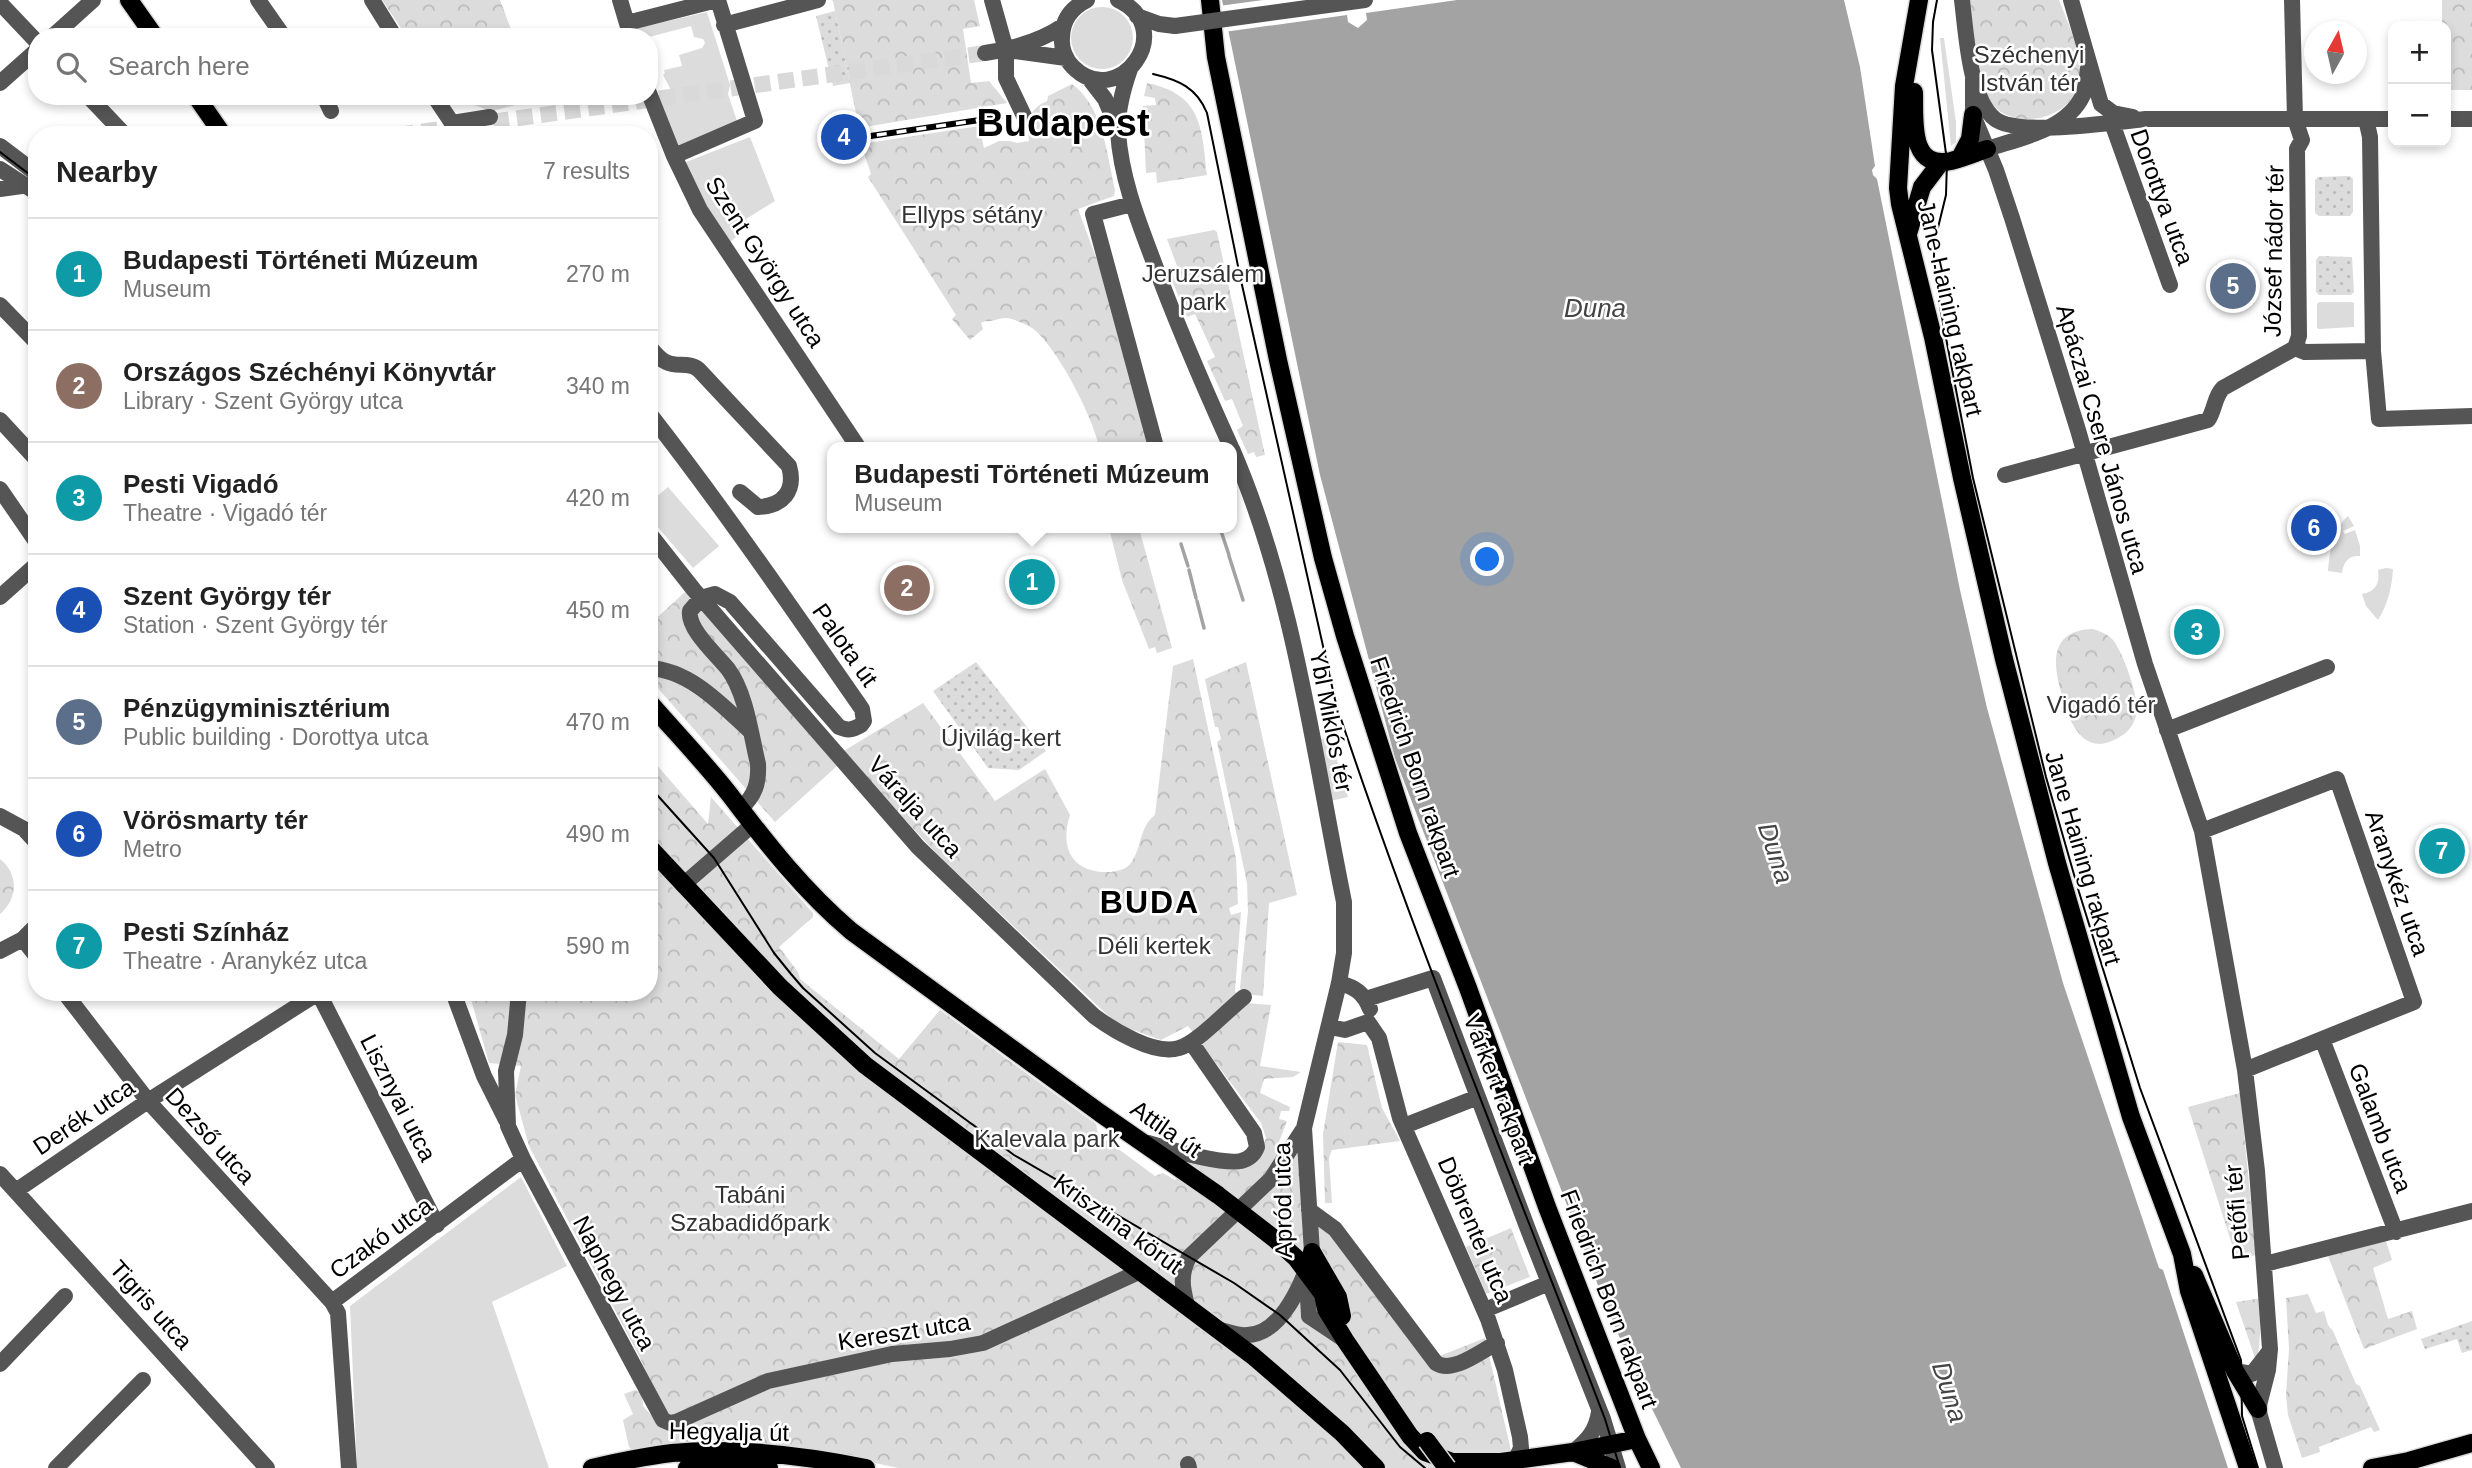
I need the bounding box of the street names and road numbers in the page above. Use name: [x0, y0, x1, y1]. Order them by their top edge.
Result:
street label: Dorottya utca: [2125, 125, 2200, 269]
street label: József nádor tér: [2259, 165, 2288, 337]
street label: Szent György utca: [700, 172, 831, 352]
street label: Jane Haining rakpart: [1912, 197, 1989, 419]
street label: Apáczai Csere János utca: [2051, 301, 2154, 577]
street label: Palota út: [807, 598, 884, 692]
street label: Ybl Miklós tér: [1304, 648, 1358, 794]
street label: Friedrich Born rakpart: [1365, 653, 1466, 881]
street label: Jane Haining rakpart: [2040, 748, 2127, 968]
street label: Váralja utca: [863, 751, 968, 863]
street label: Aranykéz utca: [2360, 807, 2435, 960]
street label: Várkert rakpart: [1458, 1010, 1541, 1168]
street label: Lisznyai utca: [355, 1030, 442, 1166]
street label: Galamb utca: [2343, 1059, 2418, 1197]
street label: Derék utca: [28, 1073, 140, 1160]
street label: Dezső utca: [160, 1082, 261, 1190]
street label: Attila út: [1126, 1095, 1207, 1163]
street label: Apród utca: [1268, 1141, 1297, 1258]
street label: Döbrentei utca: [1433, 1153, 1519, 1308]
street label: Petőfi tér: [2219, 1163, 2254, 1261]
street label: Krisztina körút: [1049, 1168, 1188, 1279]
street label: Friedrich Born rakpart: [1555, 1186, 1664, 1412]
street label: Czakó utca: [324, 1191, 438, 1284]
street label: Naphegy utca: [568, 1211, 661, 1355]
street label: Tigris utca: [105, 1255, 199, 1355]
street label: Kereszt utca: [836, 1308, 973, 1355]
street label: Hegyalja út: [669, 1417, 790, 1446]

